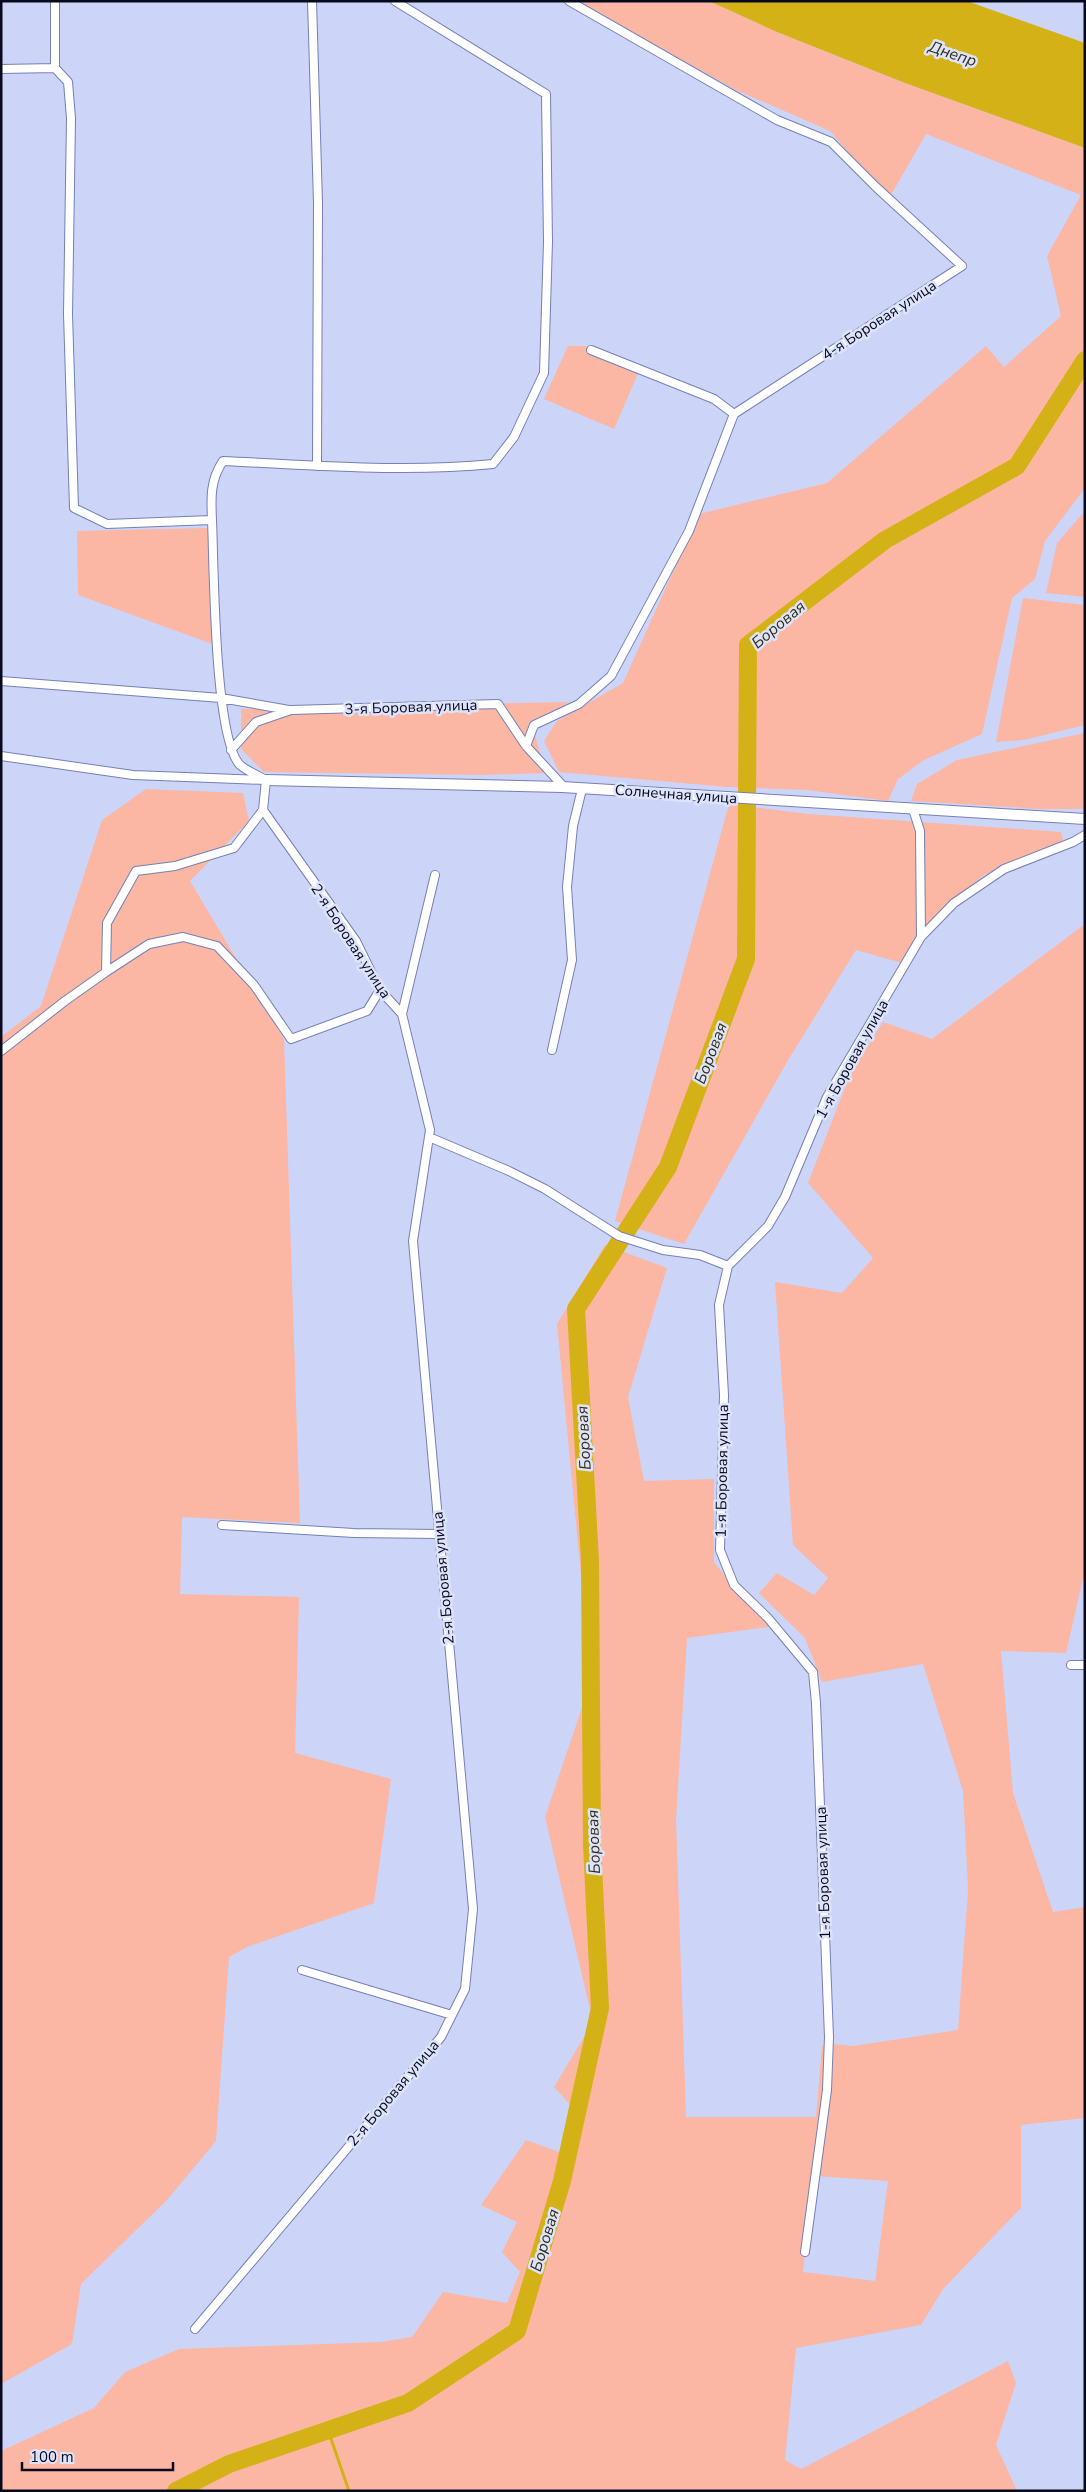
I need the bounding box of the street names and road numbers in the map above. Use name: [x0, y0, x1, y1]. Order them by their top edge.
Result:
street label: 4-я Боровая улица: [818, 275, 940, 365]
street label: 3-я Боровая улица: [344, 695, 478, 719]
street label: Солнечная улица: [614, 780, 738, 808]
street label: 2-я Боровая улица: [306, 880, 396, 1002]
street label: 1-я Боровая улица: [811, 996, 893, 1122]
street label: 1-я Боровая улица: [711, 1404, 733, 1538]
street label: 2-я Боровая улица: [427, 1511, 459, 1645]
street label: 1-я Боровая улица: [811, 1806, 835, 1940]
street label: 2-я Боровая улица: [343, 2036, 443, 2150]

